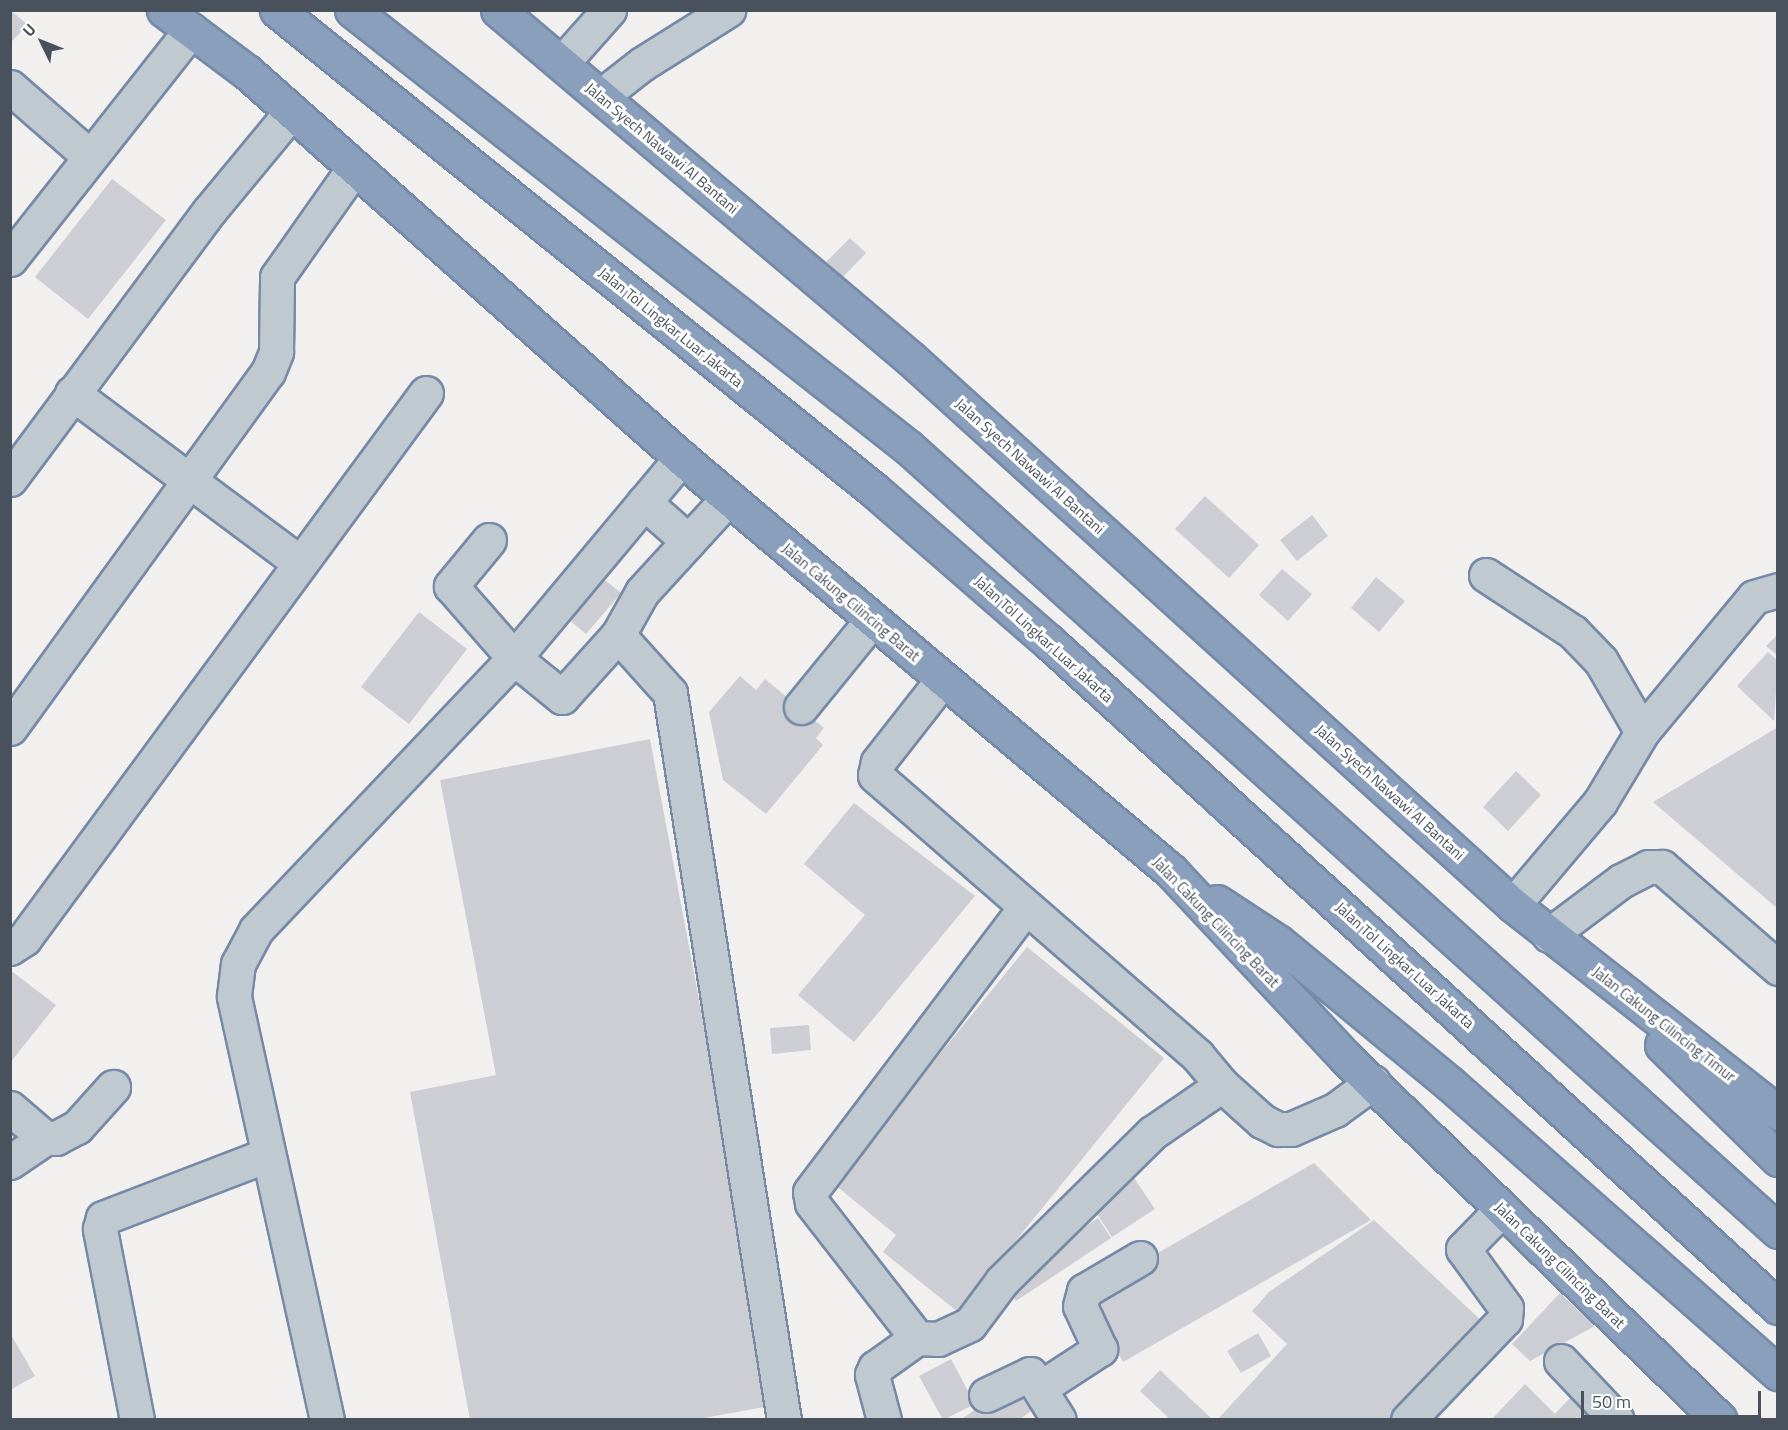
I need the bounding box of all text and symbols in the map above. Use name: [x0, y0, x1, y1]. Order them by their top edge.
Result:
north arrow: [12, 12, 72, 72]
text: U: [16, 18, 41, 42]
street label: Jalan Syech Nawawi Al Bantani: [582, 79, 742, 217]
street label: Jalan Tol Lingkar Luar Jakarta: [595, 263, 747, 391]
street label: Jalan Syech Nawawi Al Bantani: [952, 394, 1108, 538]
street label: Jalan Cakung Cilincing Barat: [779, 539, 923, 665]
street label: Jalan Tol Lingkar Luar Jakarta: [971, 572, 1117, 706]
street label: Jalan Syech Nawawi Al Bantani: [1312, 720, 1468, 864]
street label: Jalan Cakung Cilincing Barat: [1149, 853, 1283, 991]
street label: Jalan Tol Lingkar Luar Jakarta: [1332, 898, 1478, 1032]
street label: Jalan Cakung Cilincing Timur: [1589, 963, 1739, 1085]
street label: Jalan Cakung Cilincing Barat: [1491, 1198, 1629, 1332]
scale bar: [1584, 1379, 1764, 1417]
text: 50 m: [1592, 1388, 1631, 1415]

